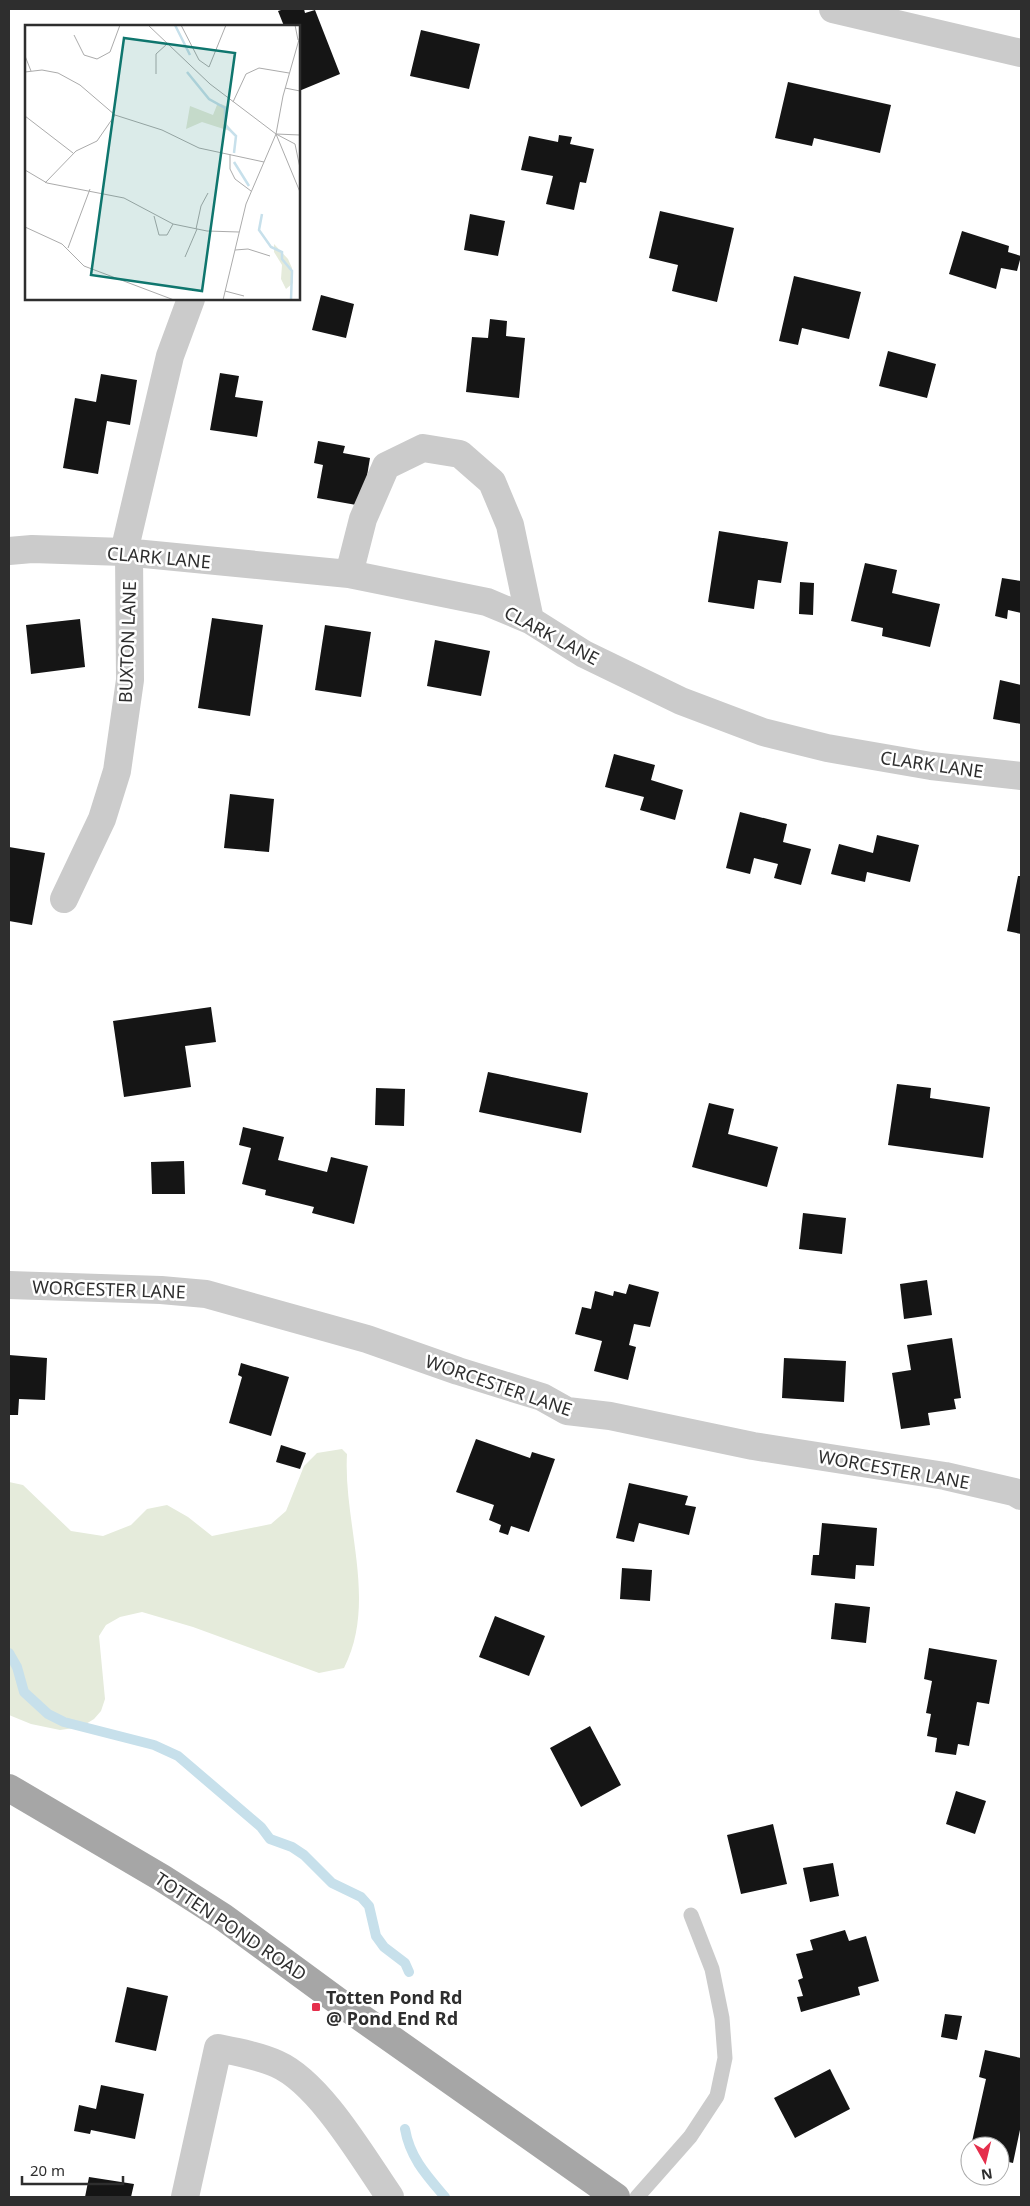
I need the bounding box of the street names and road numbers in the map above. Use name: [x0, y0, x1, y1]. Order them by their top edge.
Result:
street label: CLARK LANE: [106, 541, 212, 573]
street label: BUXTON LANE: [113, 581, 141, 703]
street label: CLARK LANE: [500, 600, 604, 670]
street label: CLARK LANE: [879, 745, 985, 783]
street label: WORCESTER LANE: [32, 1274, 186, 1304]
street label: WORCESTER LANE: [422, 1349, 576, 1421]
street label: WORCESTER LANE: [816, 1444, 972, 1494]
street label: TOTTEN POND ROAD: [151, 1866, 311, 1986]

